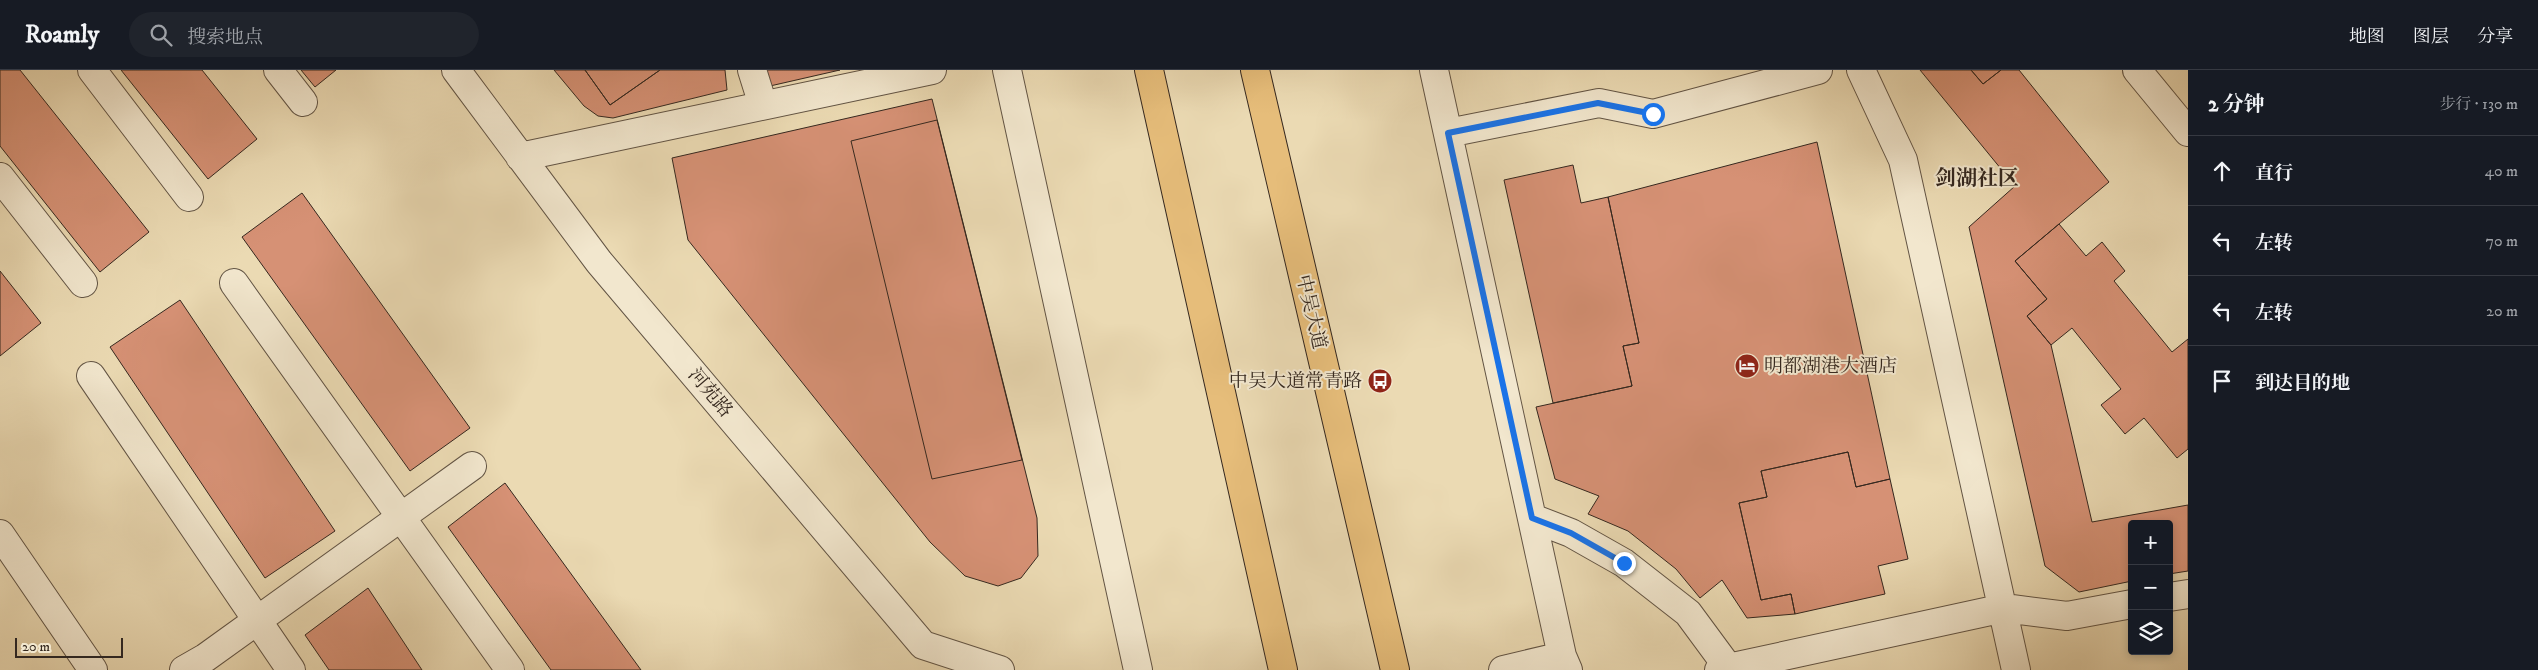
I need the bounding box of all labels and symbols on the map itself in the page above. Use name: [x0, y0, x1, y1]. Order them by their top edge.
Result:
route start: [1642, 103, 1665, 126]
district label: 剑湖社区: [1935, 166, 2019, 192]
street label: 中吴大道: [1291, 272, 1331, 352]
hotel icon: 明都湖港大酒店: [1734, 353, 1760, 379]
place label: 明都湖港大酒店: [1764, 355, 1897, 378]
street label: 河苑路: [683, 364, 737, 422]
bus stop icon: 中吴大道常青路: [1367, 368, 1393, 394]
place label: 中吴大道常青路: [1229, 370, 1362, 393]
route end: [1613, 552, 1636, 575]
scale bar: [15, 635, 122, 658]

